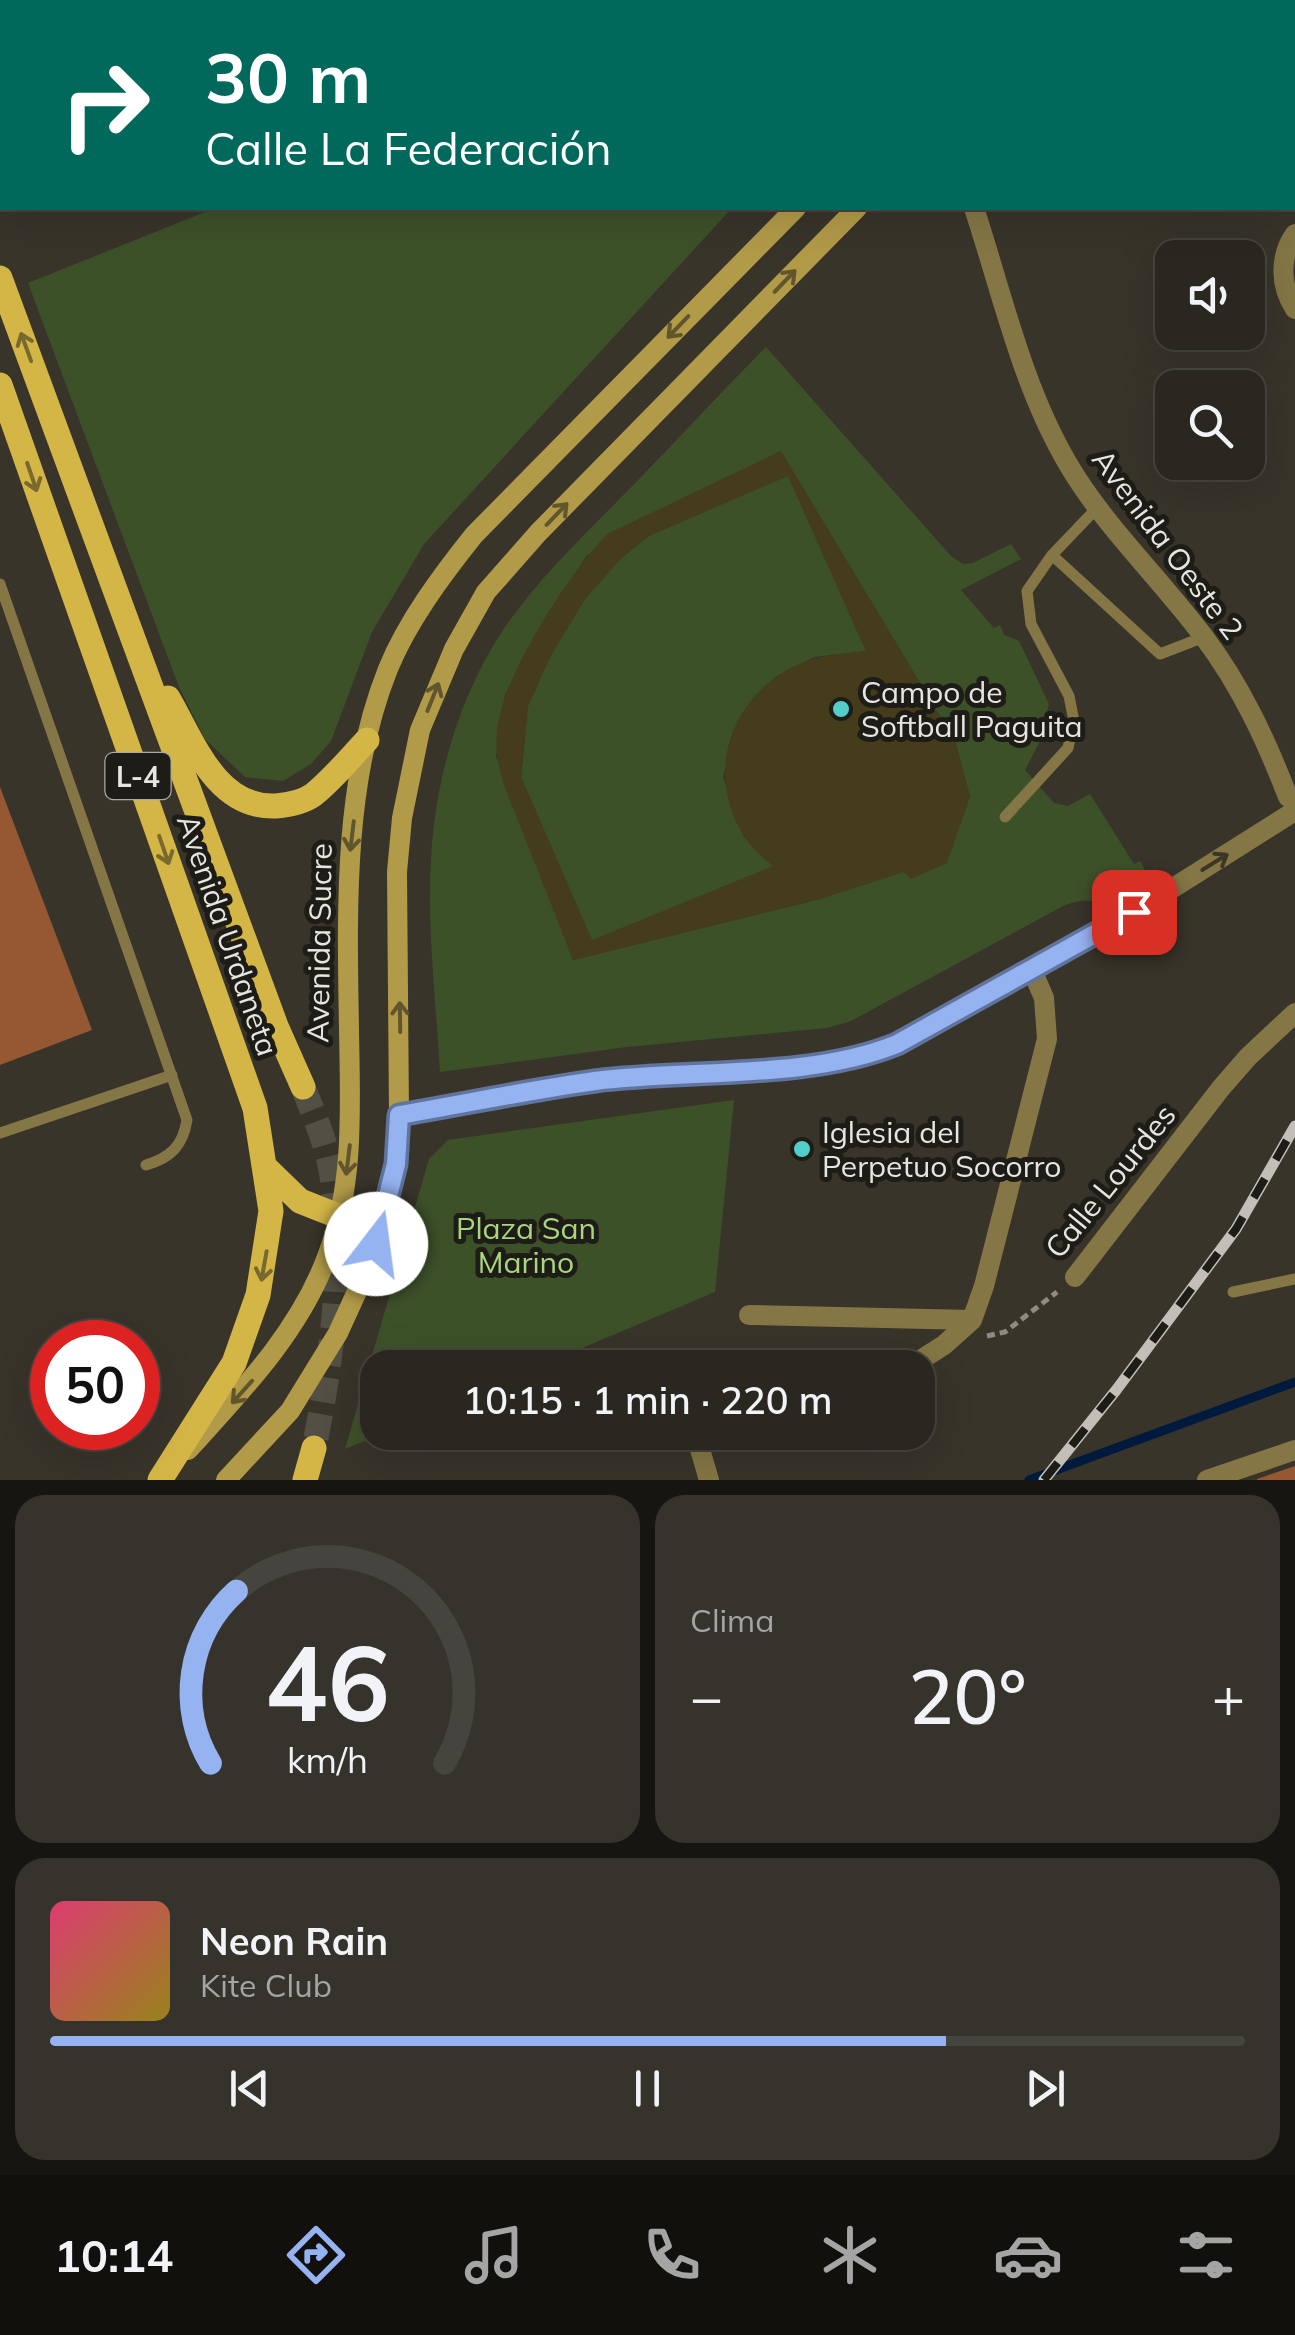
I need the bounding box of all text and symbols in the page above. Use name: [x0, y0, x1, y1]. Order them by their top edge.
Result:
text: 30 m: [205, 33, 371, 121]
icon: right: [40, 40, 170, 170]
text: Calle La Federación: [205, 120, 612, 176]
map controls: [1155, 240, 1265, 480]
button: sound: [1155, 240, 1265, 350]
one-way arrow: [772, 270, 796, 294]
one-way arrow: [666, 314, 691, 339]
one-way arrow: [16, 332, 34, 363]
button: search: [1155, 370, 1265, 480]
street label: Avenida Oeste 2: [1084, 441, 1252, 647]
one-way arrow: [25, 460, 43, 492]
one-way arrow: [545, 502, 569, 526]
place label: Campo de Softball Paguita: [861, 673, 1083, 745]
one-way arrow: [425, 682, 443, 713]
marker: Campo de Softball Paguita: [830, 698, 852, 720]
road number: L-4: [106, 753, 170, 799]
street label: Avenida Urdaneta: [169, 809, 287, 1061]
one-way arrow: [342, 819, 361, 852]
one-way arrow: [156, 833, 174, 865]
street label: Avenida Sucre: [298, 843, 340, 1043]
one-way arrow: [1200, 851, 1229, 872]
pin: [1092, 870, 1177, 955]
icon: arrive: [1107, 885, 1162, 940]
one-way arrow: [390, 1002, 409, 1034]
street label: Calle Lourdes: [1036, 1096, 1184, 1266]
place label: Iglesia del Perpetuo Socorro: [822, 1113, 1061, 1185]
marker: Iglesia del Perpetuo Socorro: [791, 1138, 813, 1160]
one-way arrow: [338, 1144, 356, 1176]
position arrow: [324, 1192, 428, 1296]
park label: Plaza San Marino: [456, 1209, 596, 1281]
one-way arrow: [253, 1249, 272, 1281]
speed limit sign: 50: [30, 1320, 160, 1450]
text: 10:15 · 1 min · 220 m: [462, 1376, 833, 1424]
one-way arrow: [230, 1379, 253, 1404]
text: Clima: [690, 1600, 774, 1640]
text: 46: [265, 1616, 390, 1747]
text: 20°: [908, 1649, 1027, 1743]
text: −: [690, 1662, 723, 1731]
text: +: [1212, 1662, 1245, 1731]
text: km/h: [287, 1737, 368, 1782]
text: Neon Rain: [200, 1917, 388, 1965]
text: Kite Club: [200, 1965, 332, 2005]
icon: previous: [222, 2061, 277, 2116]
icon: pause: [620, 2061, 675, 2116]
icon: next: [1018, 2061, 1073, 2116]
icon: directions: [281, 2220, 351, 2290]
icon: music: [459, 2220, 529, 2290]
icon: phone: [637, 2220, 707, 2290]
icon: climate: [815, 2220, 885, 2290]
icon: car: [993, 2220, 1063, 2290]
icon: filters: [1171, 2220, 1241, 2290]
text: 10:14: [54, 2227, 173, 2283]

